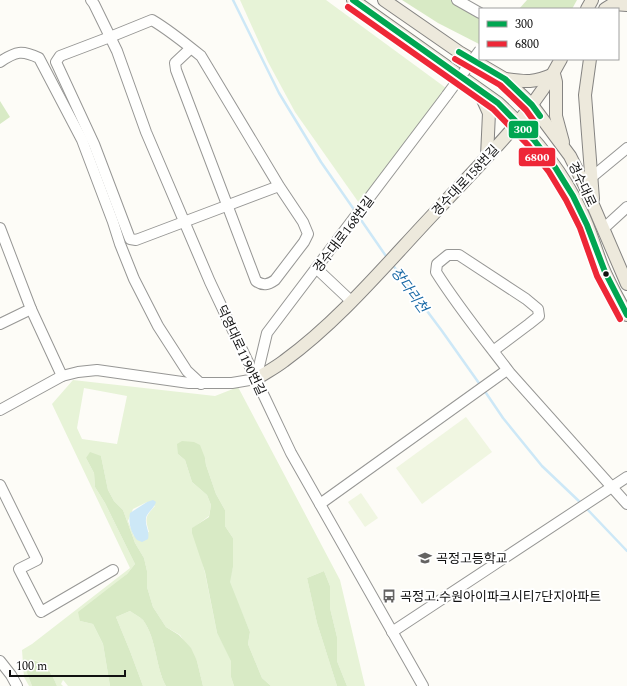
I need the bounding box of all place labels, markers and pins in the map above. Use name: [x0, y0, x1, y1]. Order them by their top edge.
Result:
unlabelled marker: [601, 269, 611, 279]
place label: 곡정고등학교: [436, 549, 508, 569]
school or university icon: 곡정고등학교: [417, 550, 433, 566]
place label: 곡정고.수원아이파크시티7단지아파트: [400, 587, 601, 607]
bus stop icon: 곡정고.수원아이파크시티7단지아파트: [381, 588, 397, 604]

